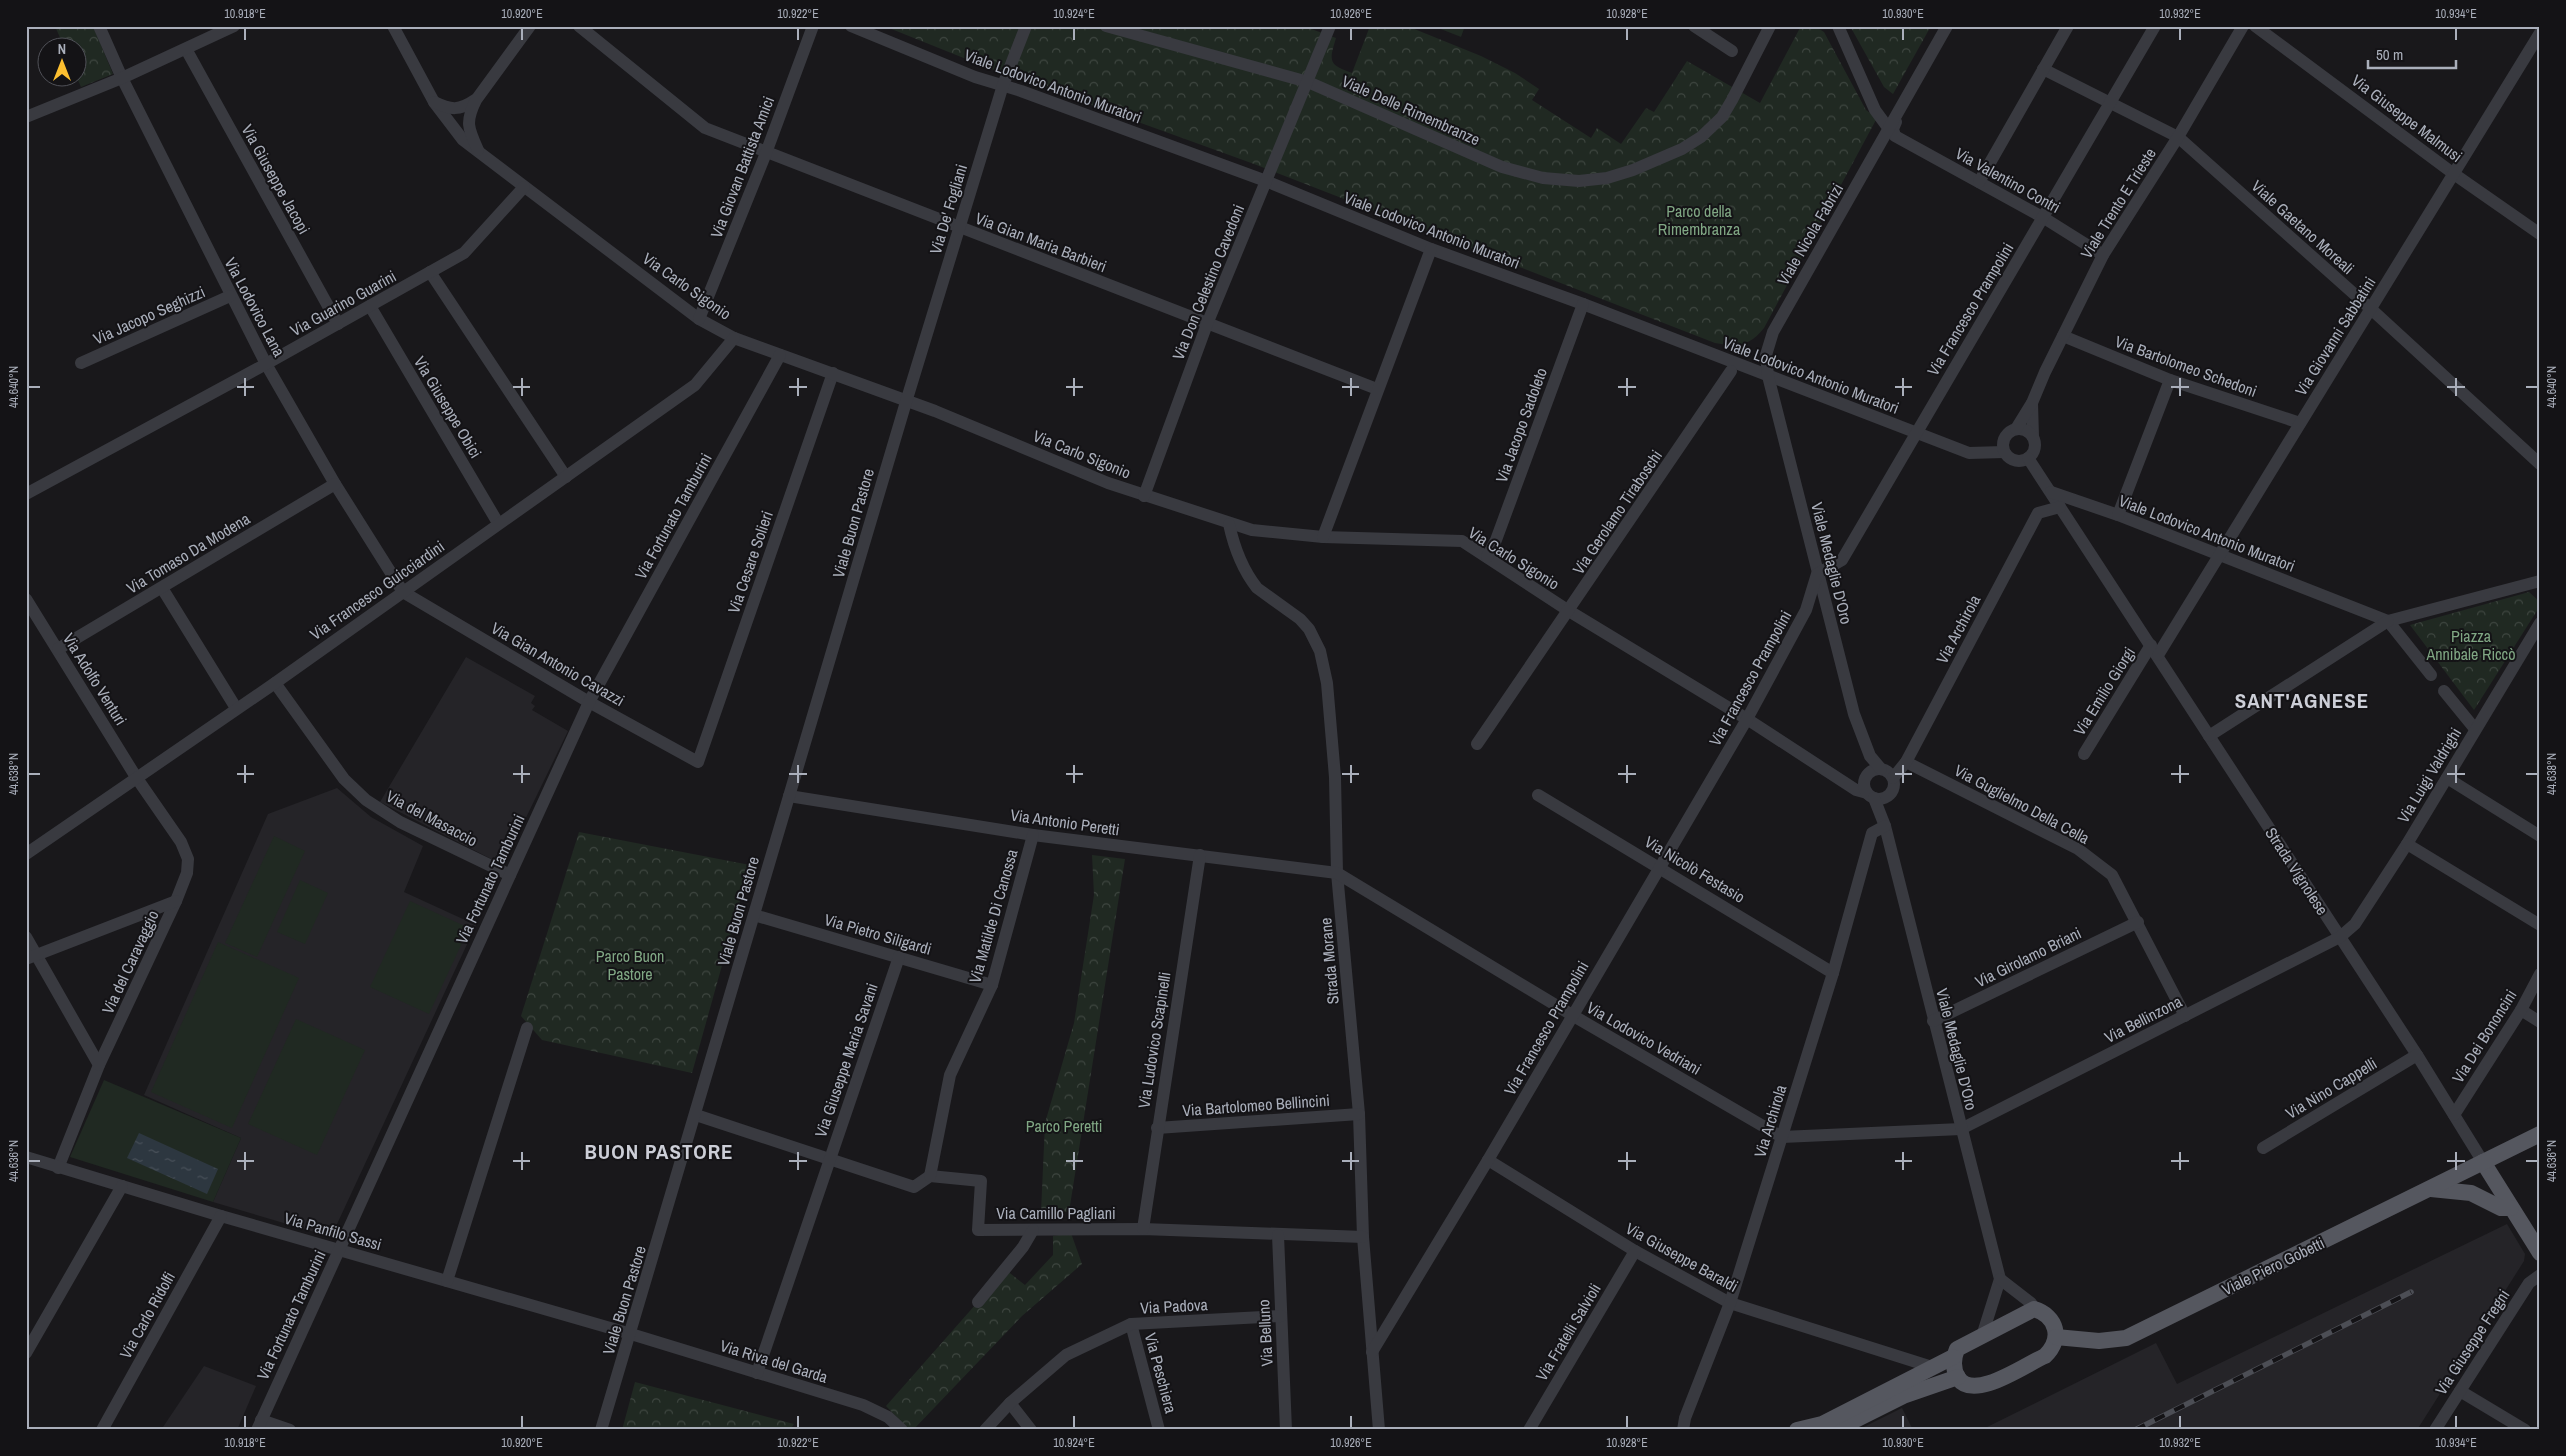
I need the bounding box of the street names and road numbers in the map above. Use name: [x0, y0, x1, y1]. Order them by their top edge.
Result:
street label: Viale Lodovico Antonio Muratori: [961, 44, 1145, 128]
street label: Via Giuseppe Malmusi: [2347, 69, 2467, 167]
street label: Viale Delle Rimembranze: [1338, 70, 1484, 150]
street label: Via Giovan Battista Amici: [705, 93, 779, 241]
street label: Via Giuseppe Jacopi: [237, 120, 315, 238]
street label: Via Valentino Contri: [1952, 142, 2064, 218]
street label: Viale Trento E Trieste: [2075, 143, 2161, 263]
street label: Via De' Fogliani: [924, 161, 972, 257]
street label: Viale Gaetano Moreali: [2247, 175, 2359, 279]
street label: Viale Nicola Fabrizi: [1772, 179, 1848, 289]
street label: Viale Lodovico Antonio Muratori: [1341, 186, 1523, 274]
street label: Via Don Celestino Cavedoni: [1167, 201, 1249, 363]
street label: Via Gian Maria Barbieri: [972, 207, 1110, 277]
street label: Via Francesco Prampolini: [1922, 238, 2018, 380]
street label: Via Carlo Sigonio: [638, 247, 736, 325]
street label: Via Lodovico Lana: [220, 254, 291, 361]
street label: Via Guarino Guarini: [286, 265, 400, 341]
street label: Via Giovanni Sabbatini: [2290, 272, 2380, 400]
street label: Via Jacopo Seghizzi: [90, 281, 208, 349]
street label: Via Bartolomeo Schedoni: [2112, 330, 2260, 402]
street label: Viale Lodovico Antonio Muratori: [1720, 331, 1902, 419]
street label: Via Giuseppe Obici: [409, 352, 487, 462]
street label: Via Jacopo Sadoleto: [1490, 364, 1552, 486]
street label: Via Carlo Sigonio: [1030, 424, 1134, 484]
street label: Via Gerolamo Tiraboschi: [1567, 445, 1667, 579]
street label: Via Fortunato Tamburini: [629, 449, 717, 583]
street label: Viale Buon Pastore: [827, 466, 879, 580]
street label: Viale Lodovico Antonio Muratori: [2116, 489, 2298, 577]
street label: Viale Medaglie D'Oro: [1806, 500, 1858, 626]
street label: Via Tomaso Da Modena: [122, 507, 254, 599]
street label: Via Cesare Solieri: [722, 508, 778, 616]
street label: Via Carlo Sigonio: [1464, 521, 1564, 595]
street label: Via Francesco Guicciardini: [305, 535, 449, 645]
street label: Via Archirola: [1931, 590, 1986, 667]
street label: Via Francesco Prampolini: [1704, 606, 1796, 750]
street label: Via Gian Antonio Cavazzi: [487, 617, 629, 711]
street label: Via Adolfo Venturi: [58, 629, 132, 729]
street label: Via Emilio Giorgi: [2068, 643, 2140, 739]
street label: Via Luigi Valdrighi: [2392, 723, 2466, 827]
street label: Via Guglielmo Della Cella: [1951, 759, 2094, 849]
street label: Via del Masaccio: [383, 785, 481, 851]
street label: Via Antonio Peretti: [1009, 803, 1121, 841]
street label: Via Fortunato Tamburini: [450, 811, 530, 947]
street label: Strada Vignolese: [2260, 823, 2334, 919]
street label: Via Nicolò Festasio: [1641, 830, 1749, 908]
street label: Via Matilde Di Canossa: [963, 846, 1023, 986]
street label: Viale Buon Pastore: [712, 854, 764, 968]
street label: Via del Caravaggio: [96, 907, 164, 1017]
street label: Via Pietro Siligardi: [822, 908, 934, 960]
street label: Strada Morane: [1314, 917, 1344, 1005]
street label: Via Girolamo Briani: [1971, 922, 2085, 992]
street label: Via Francesco Prampolini: [1499, 957, 1593, 1099]
street label: Via Ludovico Scapinelli: [1132, 970, 1176, 1110]
street label: Via Giuseppe Maria Savani: [809, 980, 883, 1140]
street label: Via Dei Bononcini: [2447, 985, 2521, 1087]
street label: Viale Medaglie D'Oro: [1931, 986, 1983, 1112]
street label: Via Bellinzona: [2100, 990, 2186, 1048]
street label: Via Lodovico Vedriani: [1583, 996, 1705, 1080]
street label: Via Nino Cappelli: [2281, 1052, 2381, 1124]
street label: Via Archirola: [1749, 1081, 1792, 1160]
street label: Via Bartolomeo Bellincini: [1181, 1089, 1331, 1121]
street label: Via Camillo Pagliani: [996, 1202, 1116, 1224]
street label: Via Panfilo Sassi: [282, 1207, 384, 1255]
street label: Via Giuseppe Baraldi: [1622, 1217, 1742, 1297]
street label: Viale Piero Gobetti: [2218, 1232, 2328, 1300]
street label: Viale Buon Pastore: [597, 1243, 651, 1357]
street label: Via Fortunato Tamburini: [251, 1247, 331, 1383]
street label: Via Carlo Ridolfi: [114, 1268, 180, 1362]
street label: Via Fratelli Salvioli: [1530, 1279, 1606, 1385]
street label: Via Giuseppe Fregni: [2430, 1285, 2514, 1399]
street label: Via Padova: [1140, 1293, 1209, 1319]
street label: Via Belluno: [1252, 1299, 1278, 1367]
street label: Via Peschiera: [1140, 1330, 1182, 1416]
street label: Via Riva del Garda: [718, 1334, 831, 1388]

